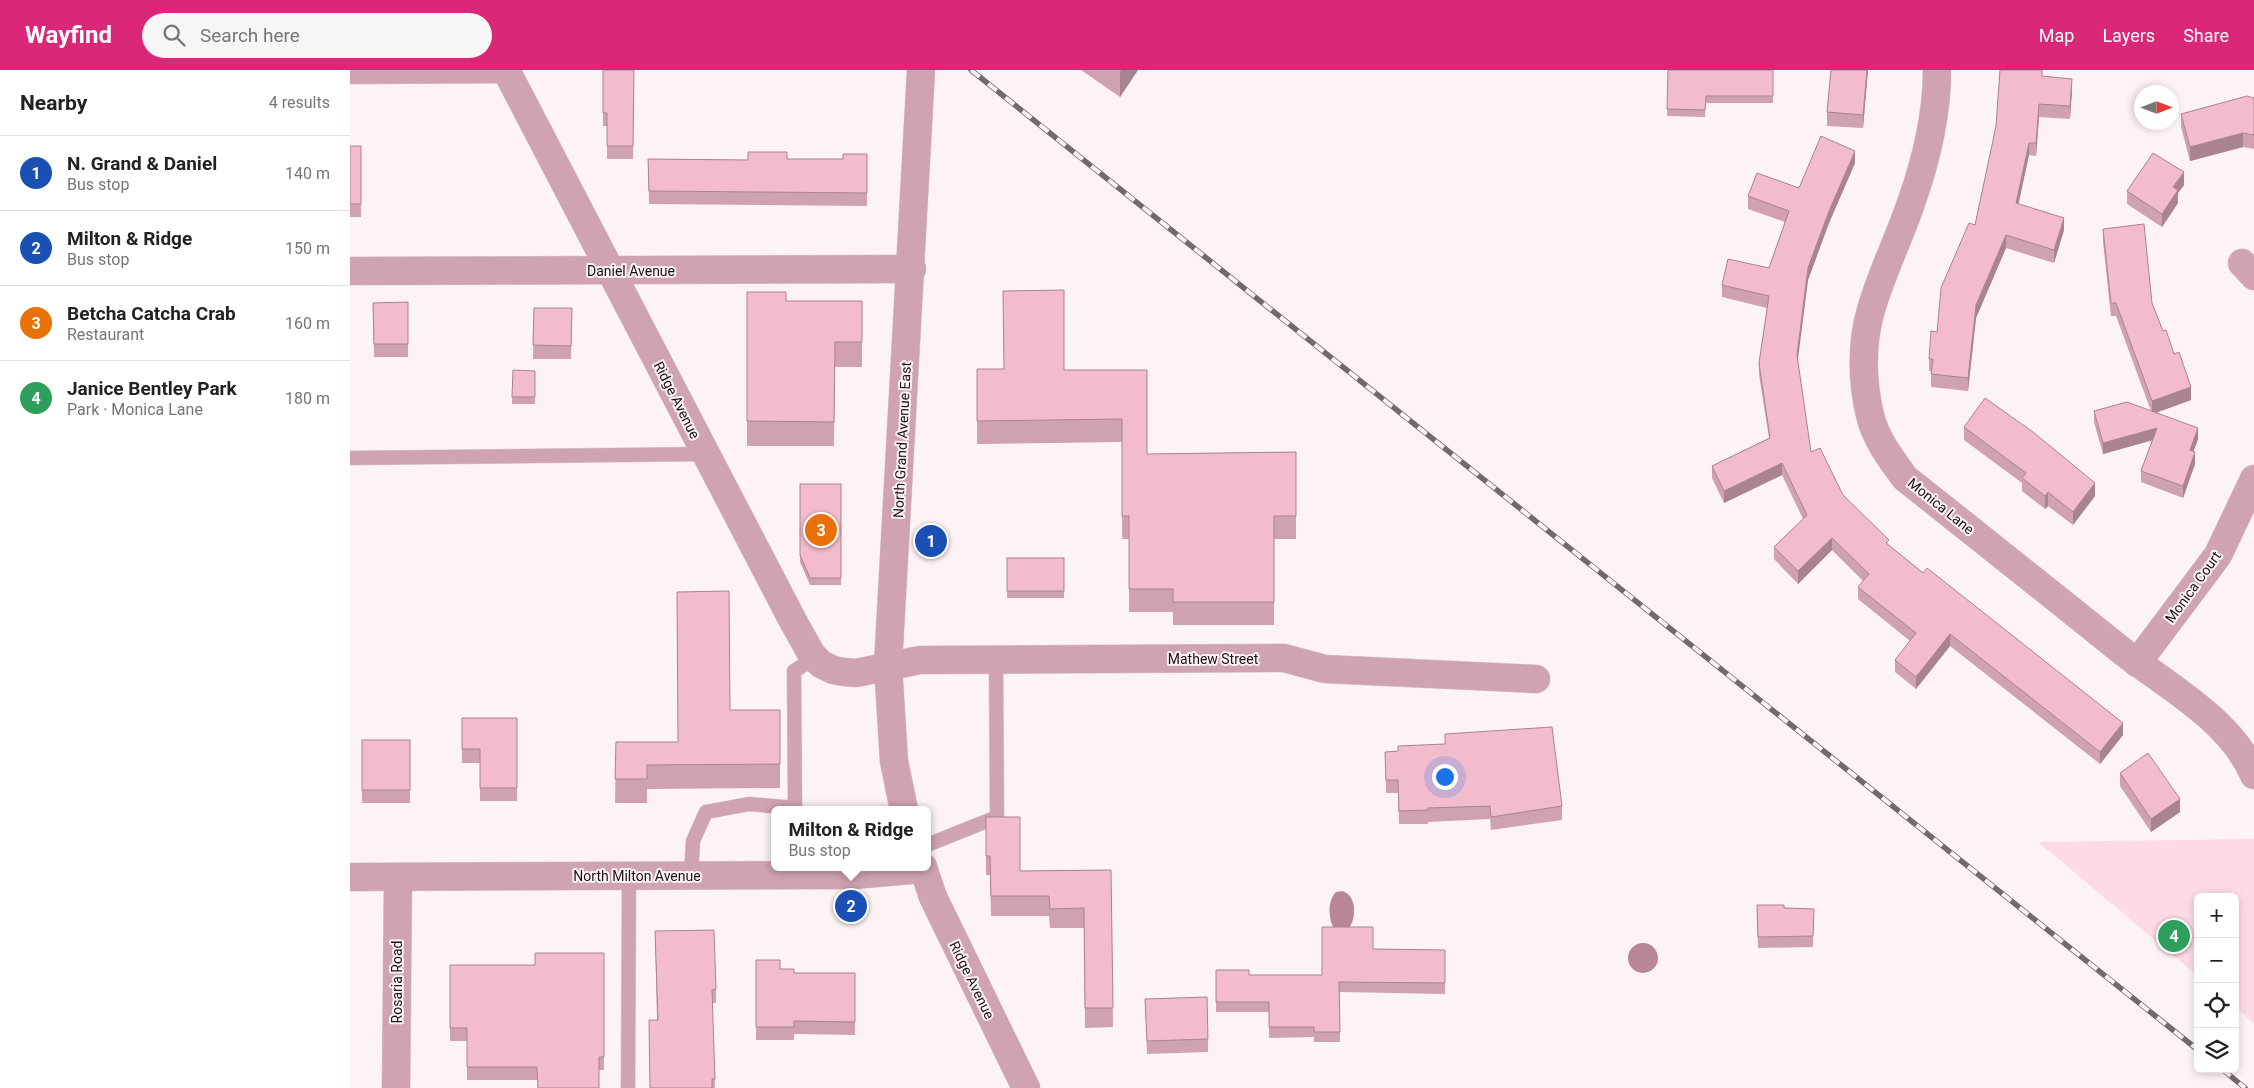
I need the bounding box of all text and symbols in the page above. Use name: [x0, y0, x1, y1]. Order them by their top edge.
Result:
search box: [142, 13, 492, 58]
text: Wayfind: [25, 21, 112, 49]
icon: search: [160, 21, 188, 49]
text: Search here: [200, 24, 300, 47]
text: Map: [2039, 25, 2074, 46]
text: Layers: [2102, 25, 2155, 46]
text: Share: [2183, 25, 2229, 46]
north arrow: [2134, 85, 2179, 130]
text: Nearby: [20, 91, 87, 115]
text: 4 results: [269, 93, 330, 112]
text: N. Grand & Daniel: [67, 152, 217, 175]
text: 1: [31, 164, 41, 183]
text: 140 m: [285, 164, 330, 183]
text: Bus stop: [67, 175, 129, 194]
text: Milton & Ridge: [67, 227, 192, 250]
text: 2: [31, 239, 41, 258]
text: 150 m: [285, 239, 330, 258]
text: Bus stop: [67, 250, 129, 269]
street label: Daniel Avenue: [587, 263, 675, 279]
text: Betcha Catcha Crab: [67, 302, 236, 325]
text: 3: [31, 314, 41, 333]
text: 160 m: [285, 314, 330, 333]
text: Restaurant: [67, 325, 144, 344]
street label: Ridge Avenue: [651, 359, 703, 441]
street label: North Grand Avenue East: [890, 361, 914, 518]
text: Janice Bentley Park: [67, 377, 237, 400]
text: 4: [31, 389, 41, 408]
text: 180 m: [285, 389, 330, 408]
text: Park · Monica Lane: [67, 400, 203, 419]
street label: Monica Lane: [1905, 475, 1977, 537]
pin: 3: [805, 511, 837, 549]
pin: 1: [915, 522, 947, 560]
street label: Monica Court: [2162, 548, 2224, 626]
street label: Mathew Street: [1168, 651, 1259, 667]
your location: [1432, 764, 1458, 790]
popup: [771, 806, 931, 871]
text: Milton & Ridge: [788, 818, 914, 841]
text: Bus stop: [788, 841, 851, 860]
street label: North Milton Avenue: [573, 868, 701, 884]
pin: 2: [835, 887, 867, 925]
map controls: [2194, 893, 2239, 1073]
button: +: [2194, 893, 2239, 938]
pin: 4: [2158, 917, 2190, 955]
button: −: [2194, 938, 2239, 983]
street label: Ridge Avenue: [946, 939, 998, 1021]
street label: Rosaria Road: [389, 941, 405, 1023]
button: locate: [2194, 983, 2239, 1028]
button: layers: [2194, 1028, 2239, 1073]

